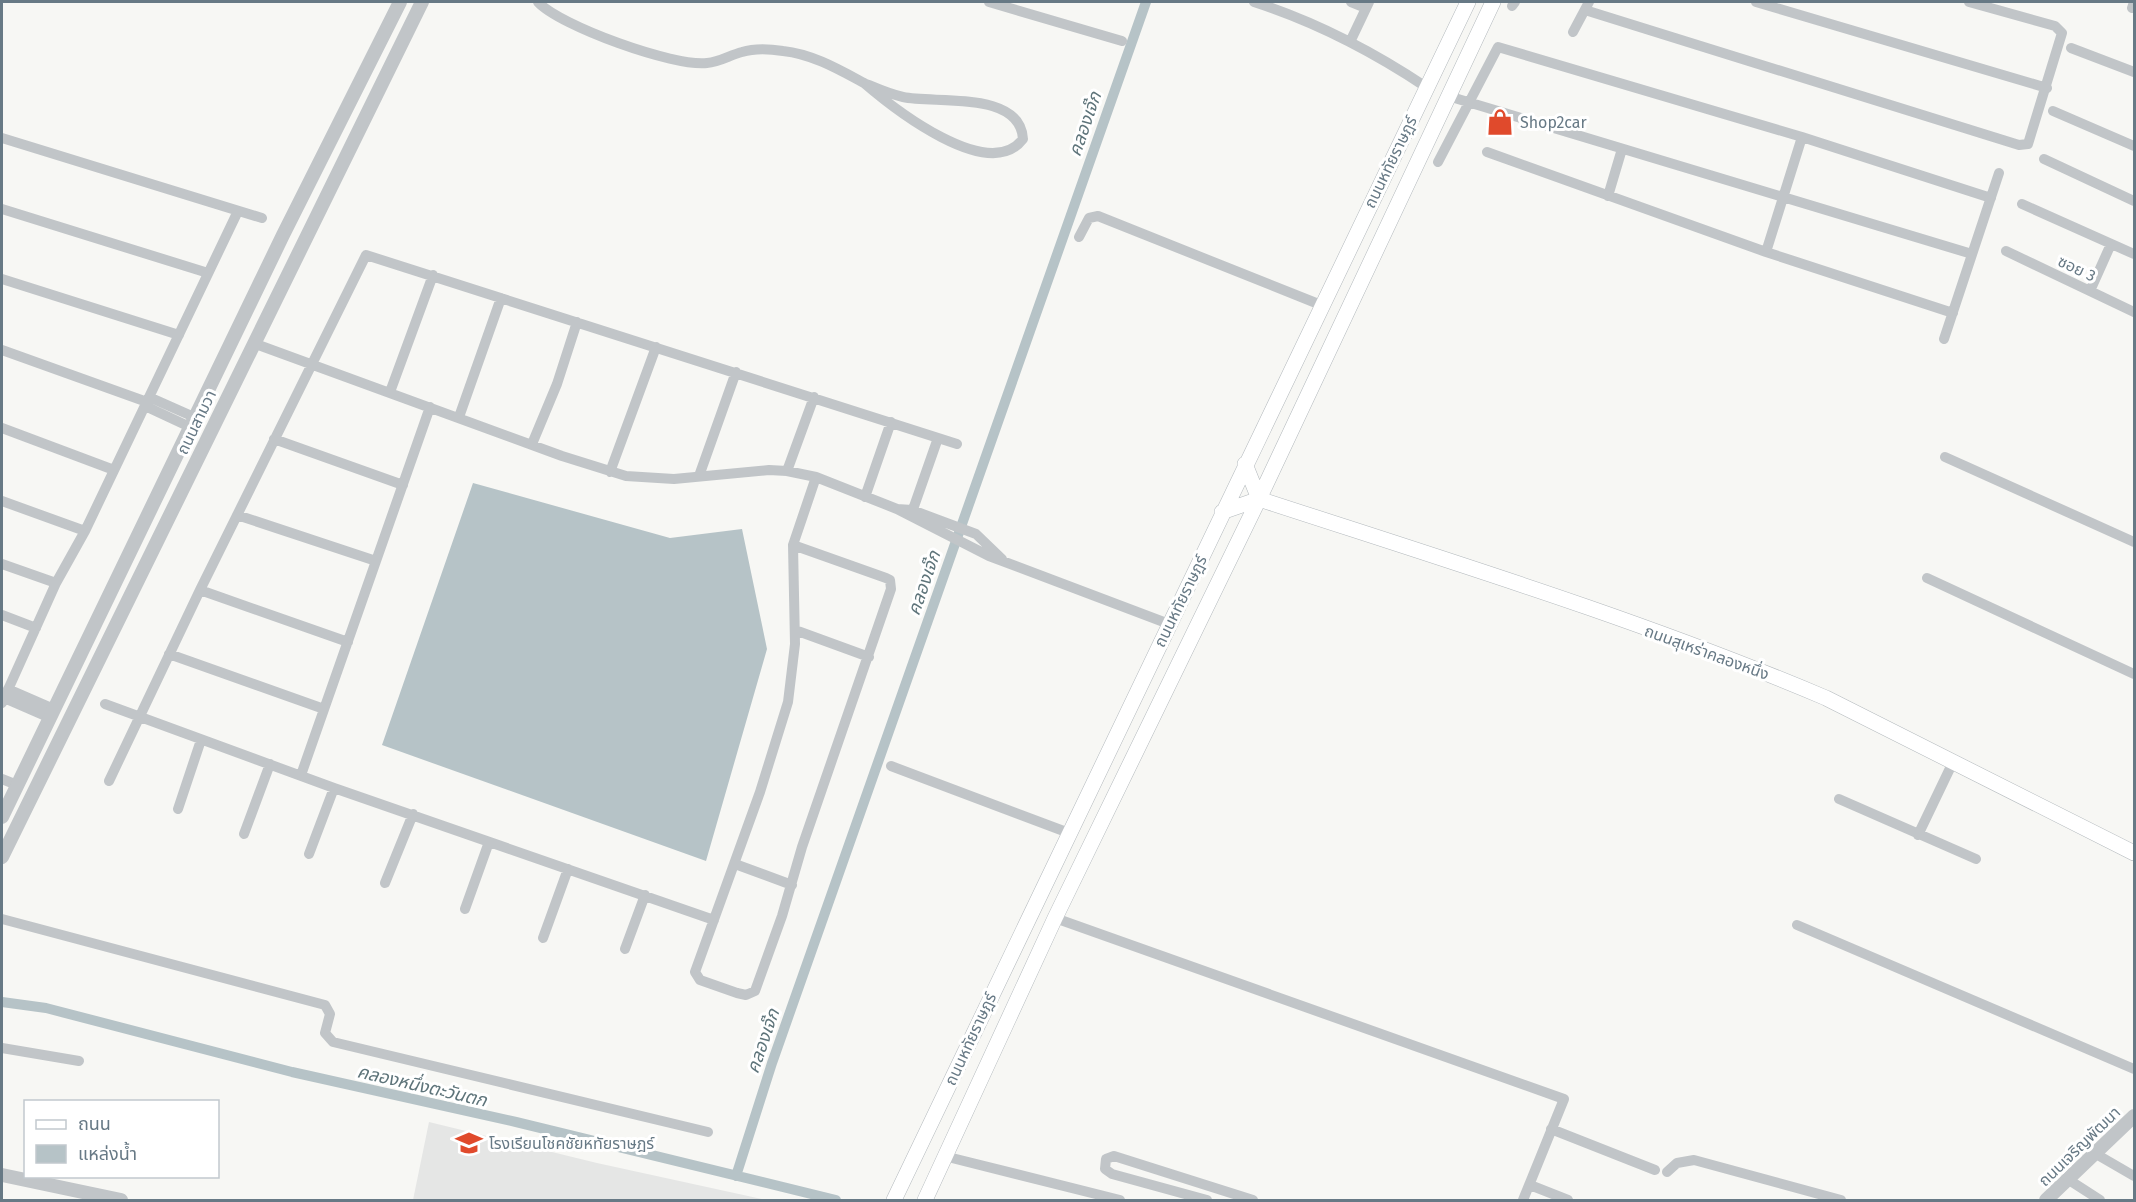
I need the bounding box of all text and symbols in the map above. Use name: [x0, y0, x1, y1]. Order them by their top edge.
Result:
water label: คลองเจ๊ก: [1064, 88, 1107, 159]
shop icon: Shop2car: [1485, 107, 1515, 137]
street label: ถนนหทัยราษฎร์: [1360, 112, 1421, 211]
place label: Shop2car: [1520, 113, 1587, 132]
street label: ซอย 3: [2055, 251, 2099, 285]
street label: ถนนสามวา: [173, 387, 220, 457]
water label: คลองเจ๊ก: [903, 547, 946, 618]
street label: ถนนหทัยราษฎร์: [1150, 551, 1211, 650]
street label: ถนนสุเหร่าคลองหนึ่ง: [1642, 619, 1772, 684]
street label: ถนนหทัยราษฎร์: [941, 989, 1001, 1088]
water label: คลองเจ๊ก: [742, 1005, 785, 1076]
water label: คลองหนึ่งตะวันตก: [355, 1058, 491, 1112]
legend: [24, 1100, 219, 1178]
street label: ถนนเจริญพัฒนา: [2035, 1103, 2124, 1190]
text: ถนน: [78, 1113, 111, 1135]
school or university icon: โรงเรียนโชคชัยหทัยราษฎร์: [454, 1128, 484, 1158]
place label: โรงเรียนโชคชัยหทัยราษฎร์: [489, 1134, 655, 1153]
text: แหล่งน้ำ: [78, 1141, 137, 1165]

